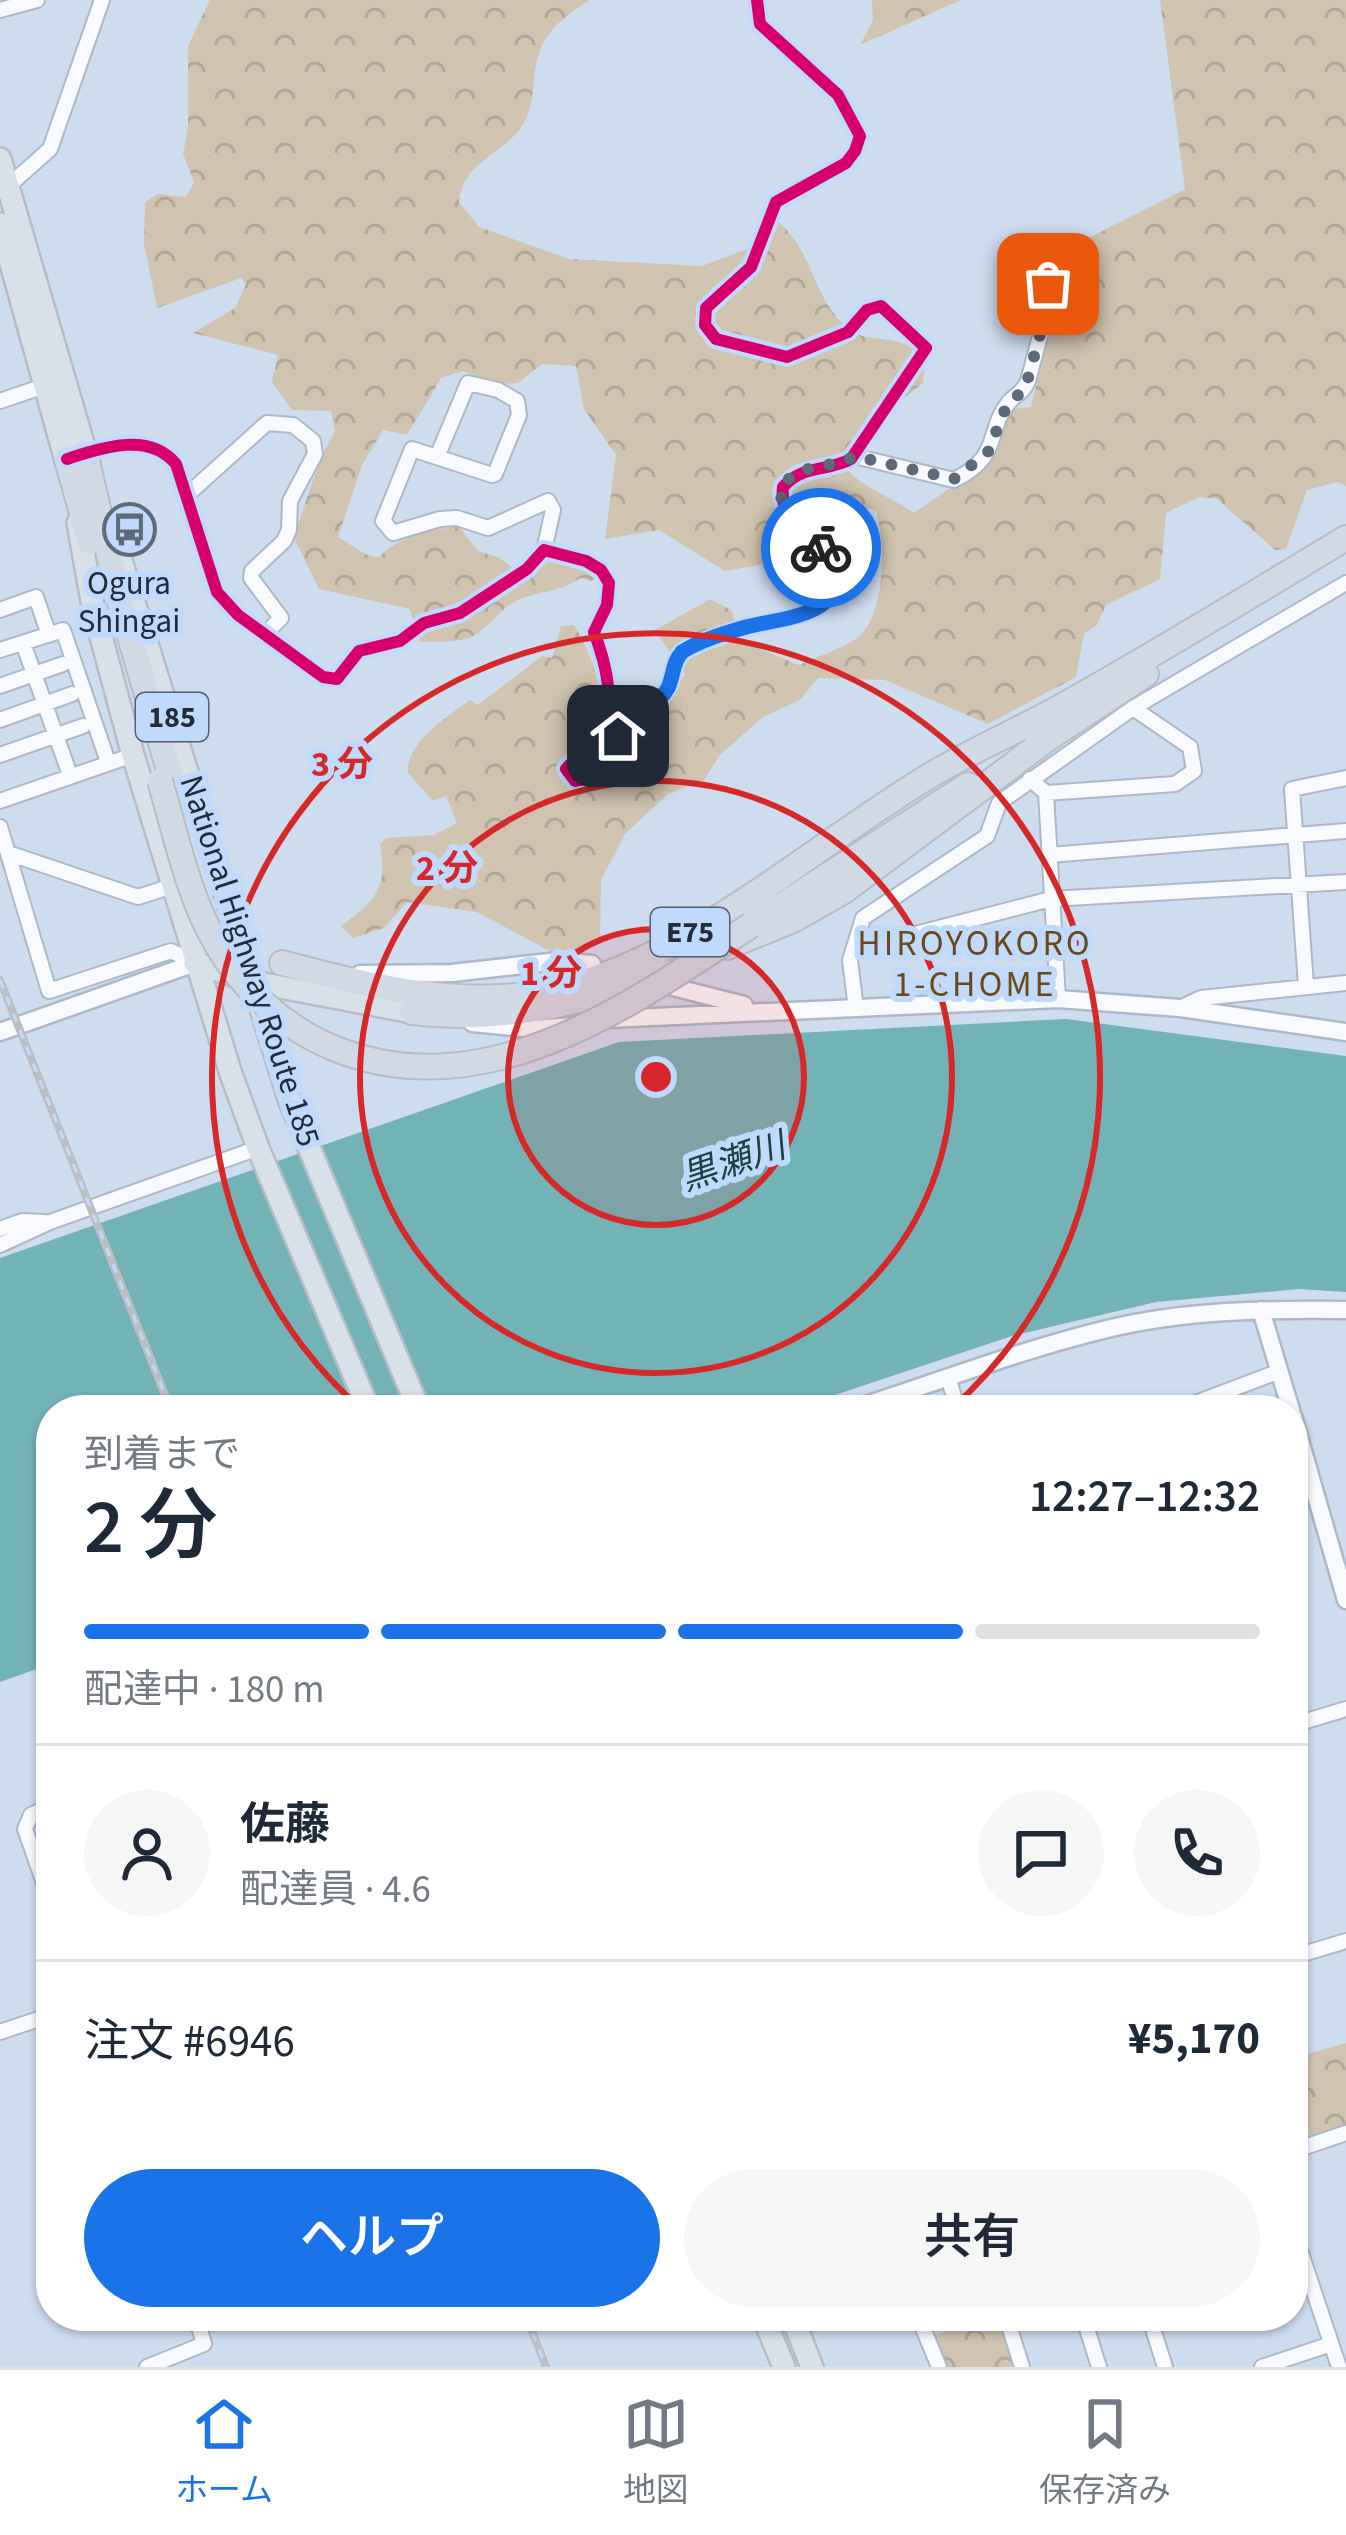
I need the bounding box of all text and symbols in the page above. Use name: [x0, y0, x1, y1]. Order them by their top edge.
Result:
pin: [997, 233, 1099, 335]
icon: bag: [1015, 251, 1081, 317]
courier: [761, 488, 881, 608]
bus stop icon: Ogura Shingai: [101, 501, 157, 557]
icon: bike: [788, 515, 854, 581]
place label: Ogura Shingai: [78, 560, 180, 645]
pin: [567, 685, 669, 787]
road number: 185: [136, 693, 208, 741]
icon: home: [585, 703, 651, 769]
text: 3 分: [311, 739, 373, 790]
street label: National Highway Route 185: [168, 769, 332, 1153]
text: 2 分: [416, 843, 478, 894]
road number: E75: [651, 908, 729, 956]
district label: HIROYOKORO 1-CHOME: [857, 918, 1093, 1010]
text: 1 分: [520, 948, 582, 999]
centre of rings: [635, 1056, 677, 1098]
water label: 黒瀬川: [674, 1119, 796, 1204]
text: 到着まで: [84, 1427, 240, 1483]
text: 12:27–12:32: [1029, 1465, 1260, 1529]
text: 2 分: [84, 1472, 218, 1583]
text: 配達中 · 180 m: [84, 1662, 325, 1718]
button: person: [84, 1790, 210, 1916]
button: chat: [978, 1790, 1104, 1916]
button: phone: [1134, 1790, 1260, 1916]
text: 佐藤: [240, 1793, 330, 1857]
text: 配達員 · 4.6: [240, 1862, 431, 1918]
text: ¥5,170: [1128, 2007, 1260, 2071]
text: 注文 #6946: [84, 2010, 295, 2074]
button: ヘルプ: [84, 2169, 660, 2307]
button: 共有: [684, 2169, 1260, 2307]
tab: ホーム: [175, 2391, 273, 2514]
tab: 地図: [623, 2391, 689, 2514]
tab: 保存済み: [1039, 2391, 1171, 2514]

